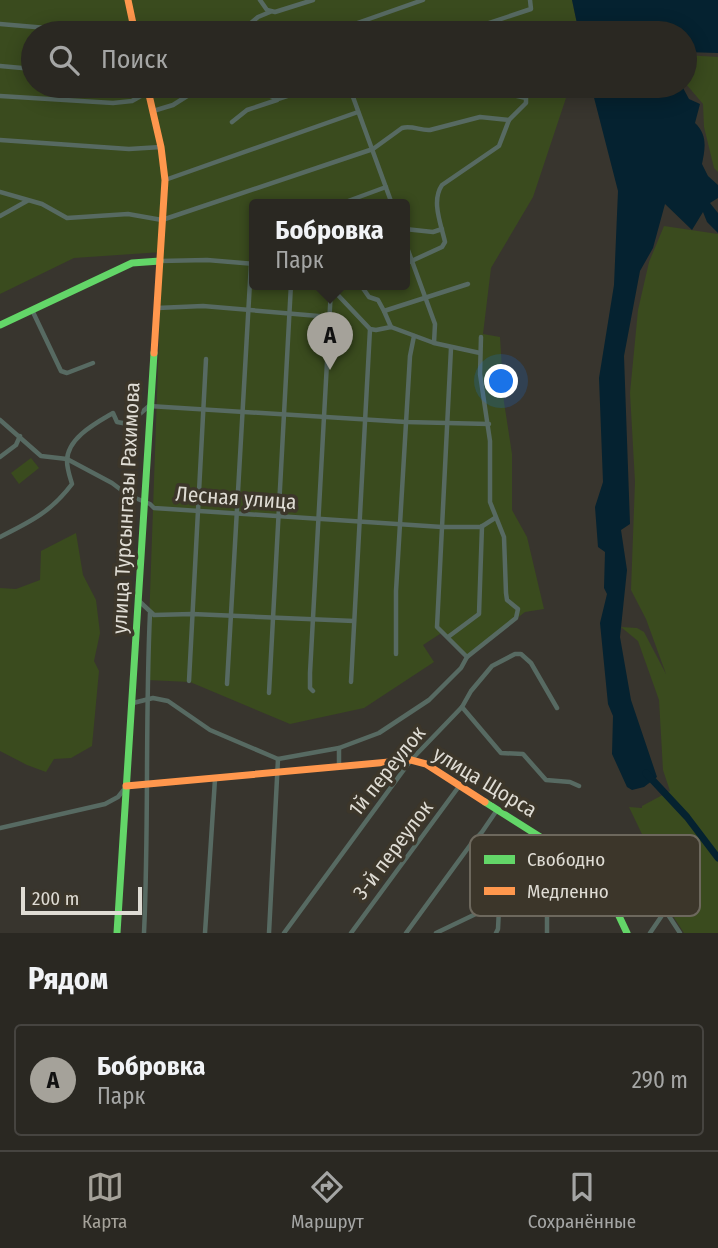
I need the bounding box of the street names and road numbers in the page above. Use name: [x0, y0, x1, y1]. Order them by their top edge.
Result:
street label: улица Турсынгазы Рахимова: [106, 381, 146, 635]
street label: Лесная улица: [175, 481, 297, 515]
street label: 1й переулок: [343, 721, 431, 821]
street label: улица Щорса: [428, 741, 542, 823]
street label: 3-й переулок: [347, 795, 439, 905]

